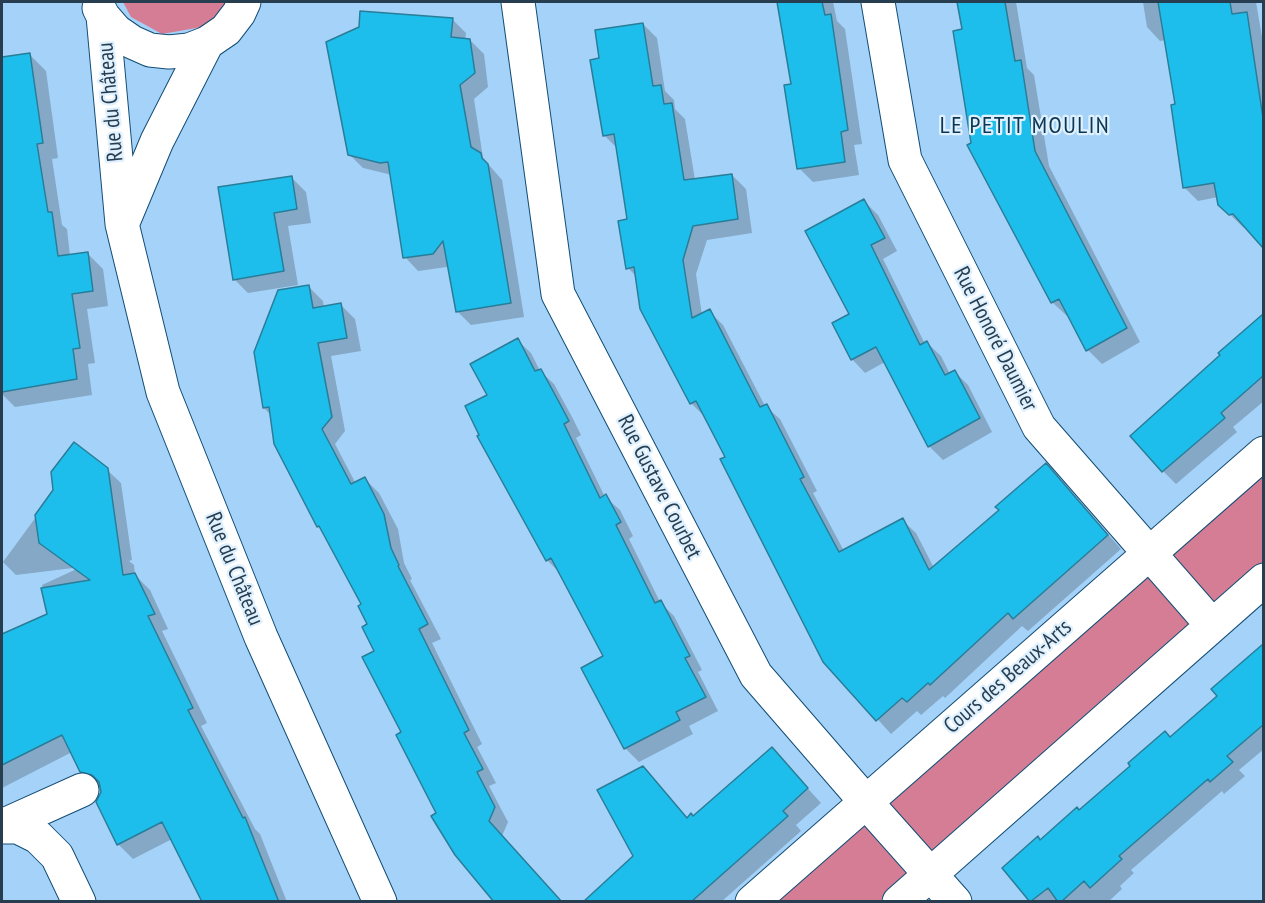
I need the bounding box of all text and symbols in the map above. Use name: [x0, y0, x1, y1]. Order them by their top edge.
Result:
street label: Rue du Château: [93, 41, 129, 163]
district label: LE PETIT MOULIN: [940, 112, 1110, 140]
street label: Rue Honoré Daumier: [947, 263, 1043, 415]
street label: Rue Gustave Courbet: [611, 411, 707, 563]
street label: Rue du Château: [199, 509, 269, 629]
street label: Cours des Beaux-Arts: [939, 615, 1077, 739]

